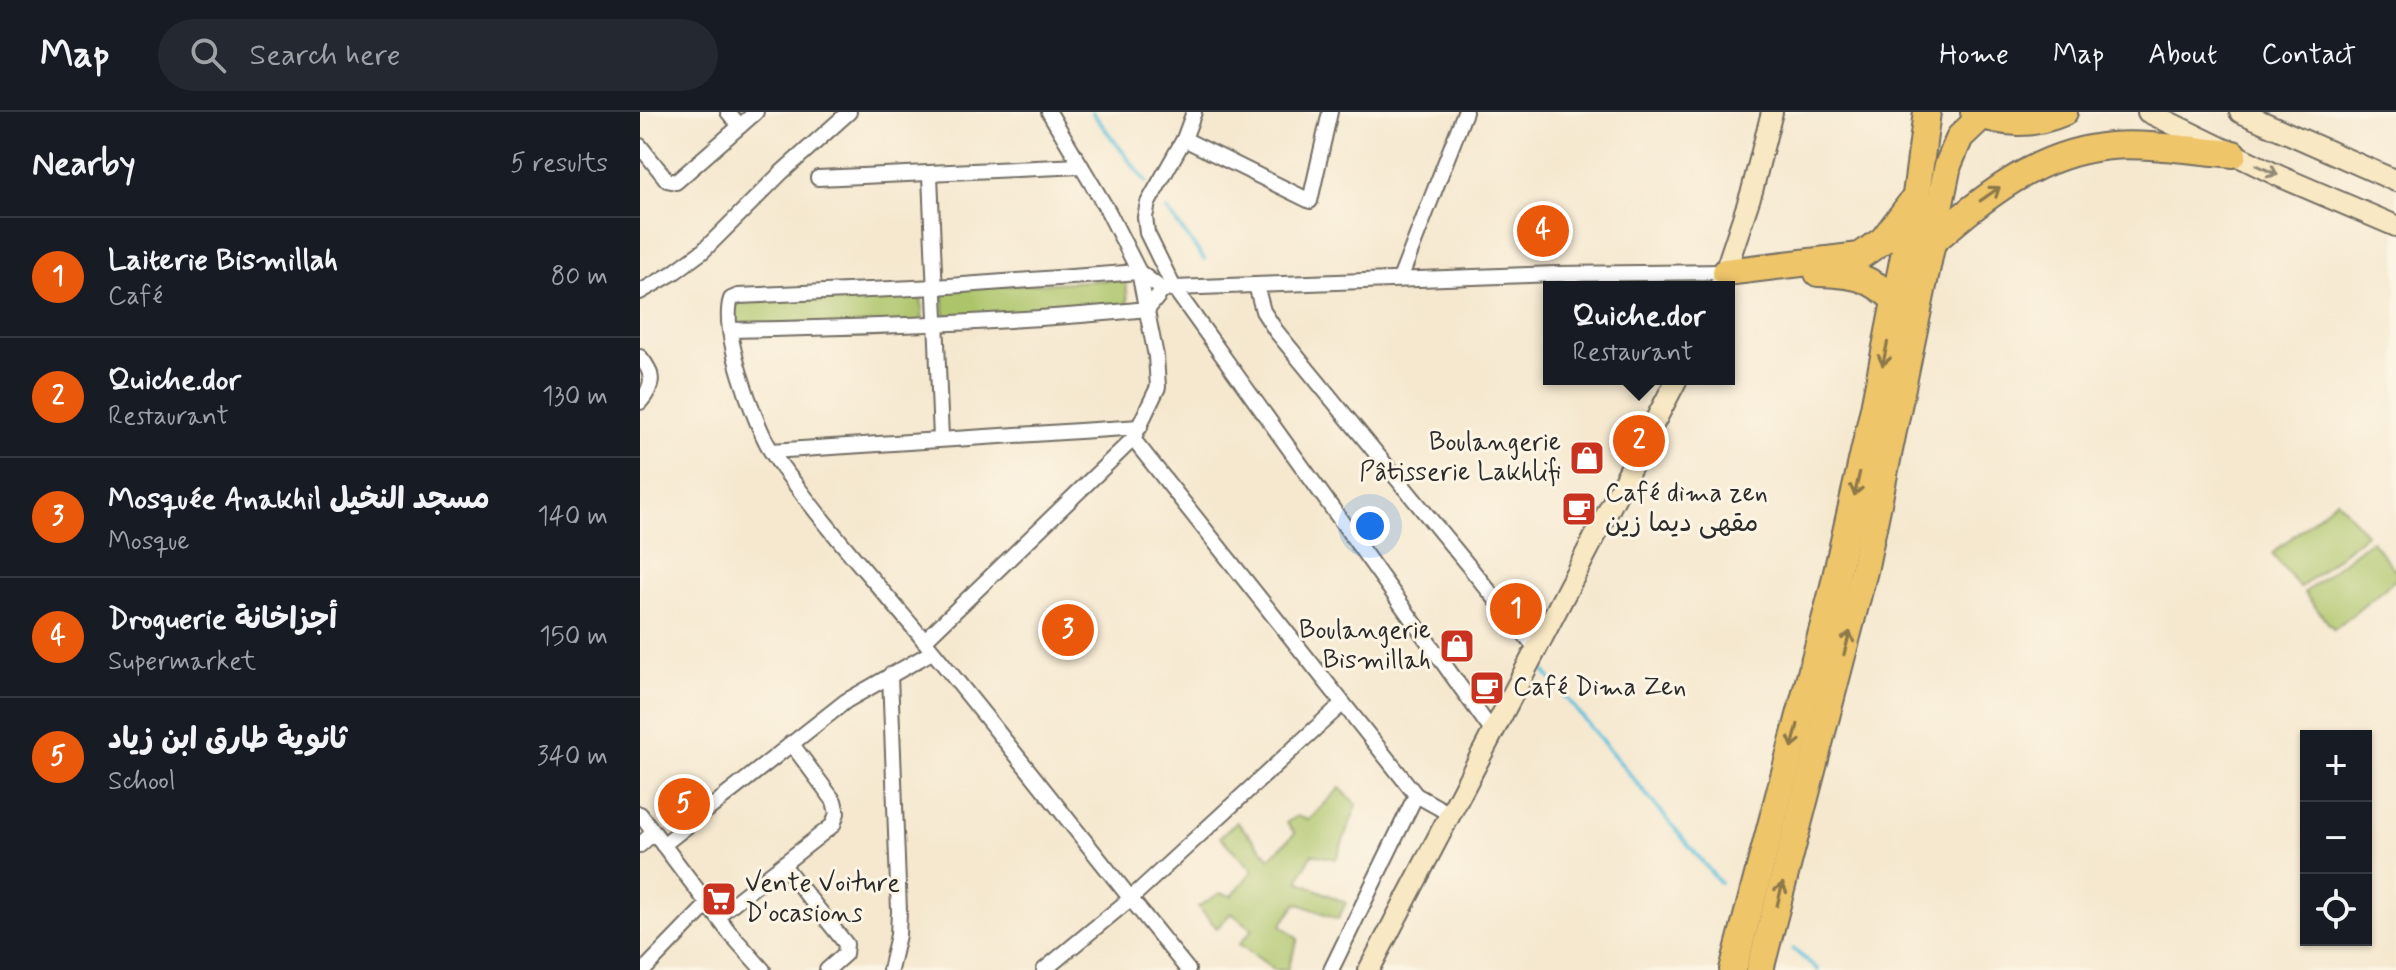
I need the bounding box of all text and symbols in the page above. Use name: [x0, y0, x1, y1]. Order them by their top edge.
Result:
search box: [158, 19, 718, 91]
text: Map: [40, 31, 110, 80]
icon: search: [186, 33, 230, 77]
text: Search here: [250, 36, 401, 75]
text: Home: [1939, 37, 2009, 74]
text: Map: [2053, 37, 2104, 74]
text: About: [2148, 37, 2217, 74]
text: Contact: [2261, 37, 2356, 74]
text: Nearby: [32, 142, 136, 187]
text: 5 results: [510, 147, 608, 181]
one-way arrow: [2254, 163, 2278, 178]
one-way arrow: [1979, 186, 2001, 202]
pin: 4: [1517, 201, 1569, 261]
text: Laiterie Bismillah: [108, 241, 338, 280]
text: 1: [52, 260, 64, 294]
text: 80 m: [551, 260, 608, 294]
text: Café: [108, 280, 163, 314]
popup: [1543, 281, 1735, 385]
text: Quiche.dor: [1572, 297, 1706, 336]
text: Restaurant: [1572, 336, 1693, 370]
one-way arrow: [1877, 341, 1892, 367]
text: Quiche.dor: [108, 361, 241, 400]
text: 2: [52, 380, 64, 414]
text: 130 m: [542, 380, 608, 414]
text: Restaurant: [108, 400, 229, 434]
pin: 2: [1613, 411, 1665, 471]
place label: Boulangerie Pâtisserie Lakhlifi: [1359, 426, 1561, 490]
shop icon: Boulangerie Pâtisserie Lakhlifi: [1568, 439, 1606, 477]
one-way arrow: [1849, 470, 1864, 496]
place label: Café dima zen مقهى ديما زين: [1605, 477, 1768, 541]
text: Mosquée Anakhil مسجد النخيل: [108, 480, 490, 519]
cafe icon: Café dima zen مقهى ديما زين: [1560, 490, 1598, 528]
text: 3: [52, 500, 64, 534]
text: 140 m: [537, 500, 608, 534]
your location: [1350, 506, 1390, 546]
text: Mosque: [108, 525, 190, 559]
pin: 1: [1490, 579, 1542, 639]
text: Droguerie أجزاخانة: [108, 600, 337, 639]
pin: 3: [1042, 600, 1094, 660]
place label: Boulangerie Bismillah: [1299, 614, 1431, 678]
text: 4: [50, 620, 66, 654]
text: 150 m: [539, 620, 608, 654]
shop icon: Boulangerie Bismillah: [1438, 627, 1476, 665]
one-way arrow: [1841, 631, 1856, 657]
text: Supermarket: [108, 645, 256, 679]
cafe icon: Café Dima Zen: [1468, 669, 1506, 707]
place label: Café Dima Zen: [1513, 671, 1686, 705]
text: ثانوية طارق ابن زياد: [108, 720, 347, 759]
one-way arrow: [1786, 723, 1801, 749]
map controls: [2300, 730, 2372, 946]
button: +: [2300, 730, 2372, 802]
text: 5: [50, 740, 66, 774]
text: 340 m: [537, 740, 608, 774]
text: School: [108, 765, 175, 799]
pin: 5: [658, 774, 710, 834]
button: −: [2300, 802, 2372, 874]
place label: Vente Voiture D'ocasions: [745, 867, 900, 931]
button: locate: [2300, 874, 2372, 946]
supermarket icon: Vente Voiture D'ocasions: [700, 880, 738, 918]
one-way arrow: [1773, 882, 1788, 908]

